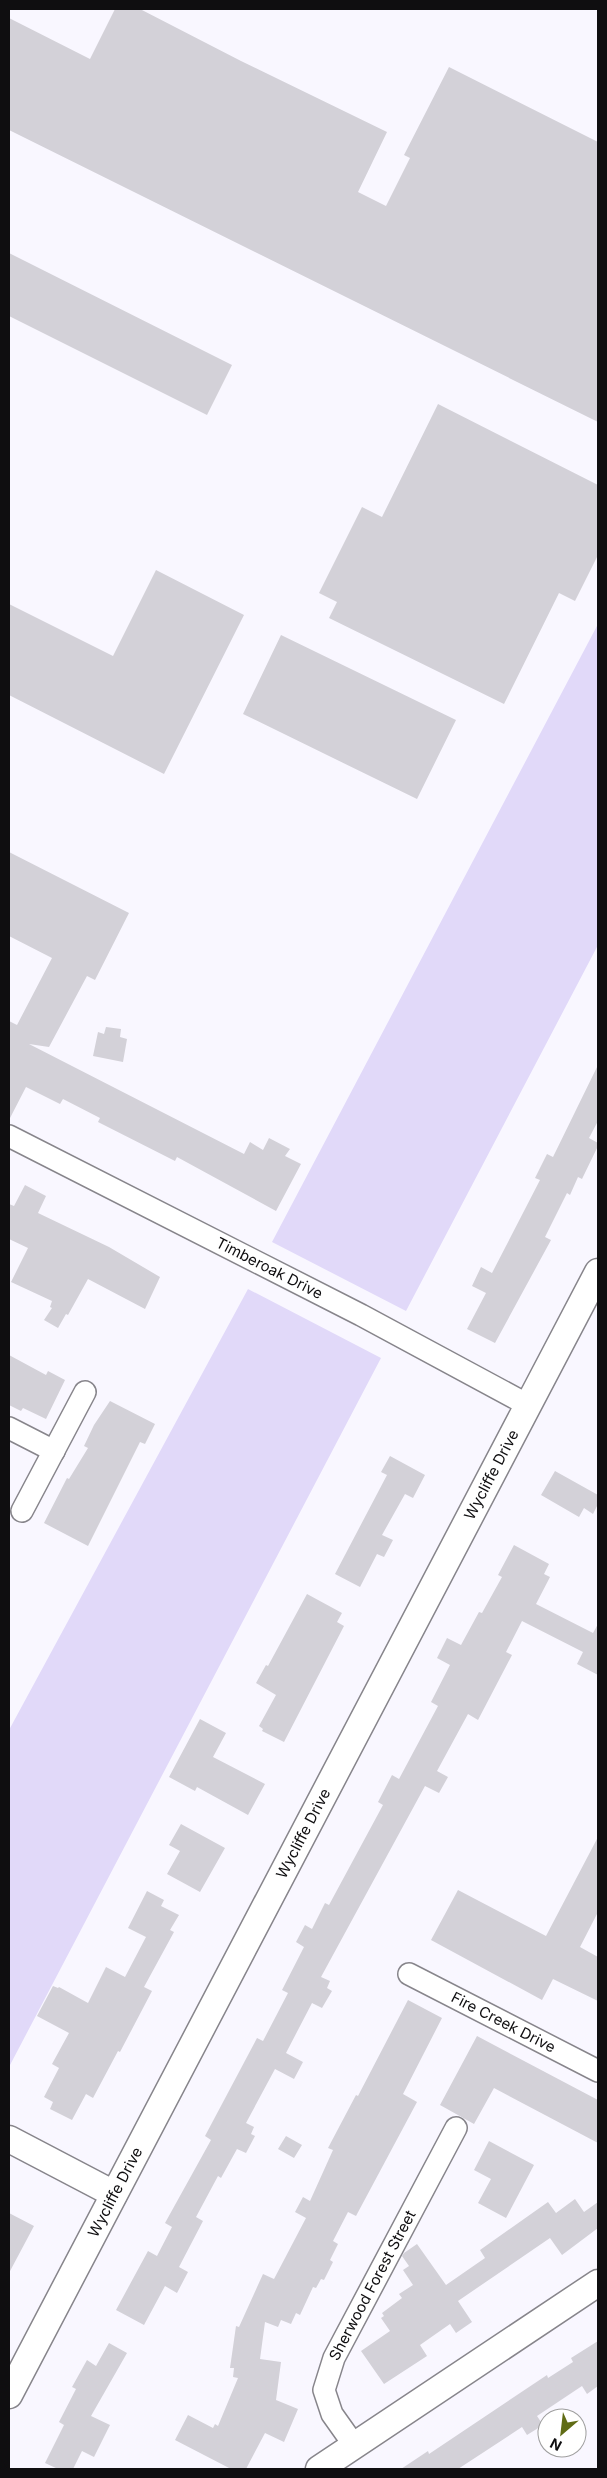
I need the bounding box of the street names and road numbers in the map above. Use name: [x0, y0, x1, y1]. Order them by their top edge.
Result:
street label: Timberoak Drive: [213, 1233, 326, 1303]
street label: Wycliffe Drive: [460, 1426, 523, 1523]
street label: Wycliffe Drive: [272, 1785, 334, 1882]
street label: Fire Creek Drive: [448, 1987, 559, 2057]
street label: Wycliffe Drive: [83, 2144, 146, 2240]
street label: Sherwood Forest Street: [324, 2207, 420, 2364]

